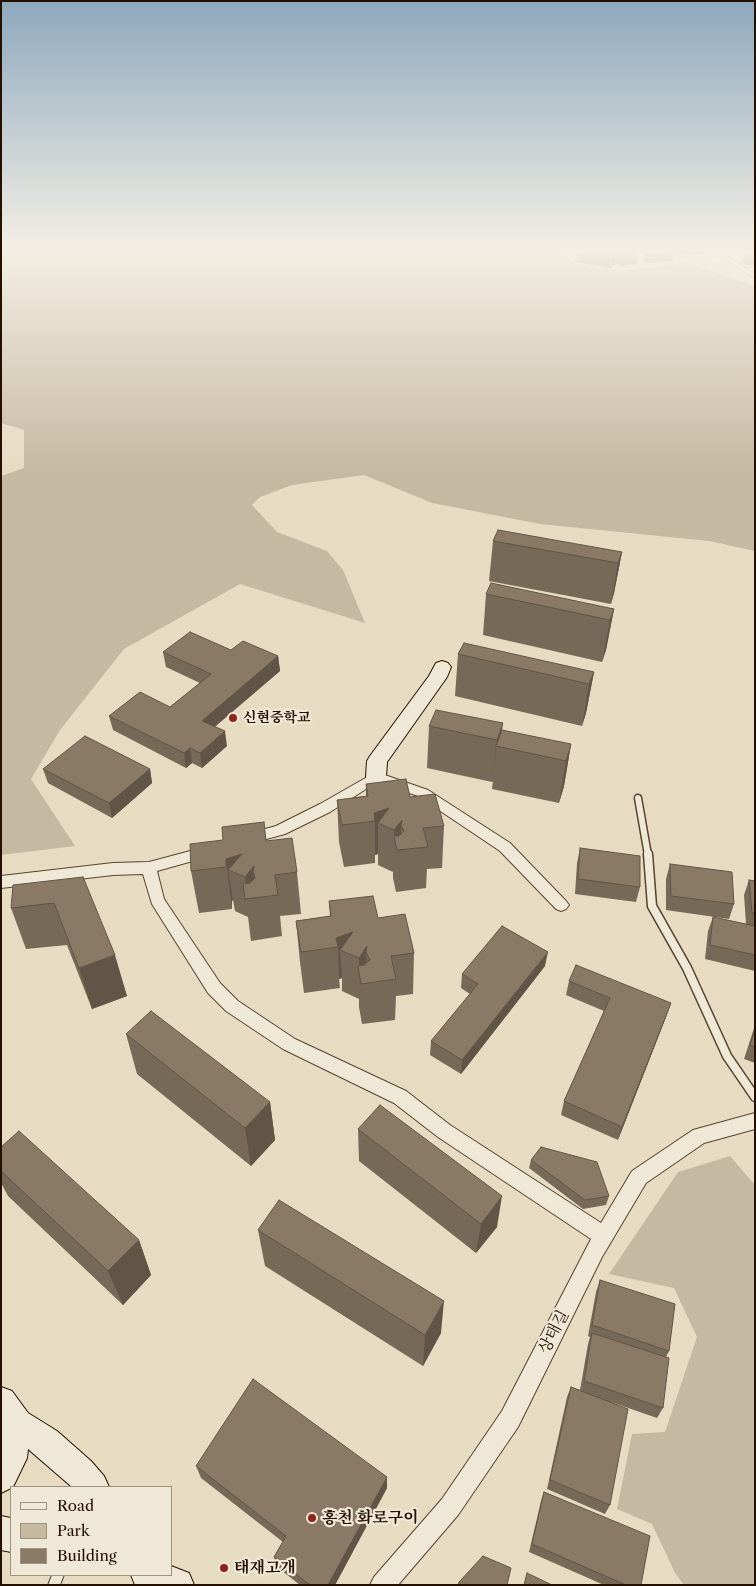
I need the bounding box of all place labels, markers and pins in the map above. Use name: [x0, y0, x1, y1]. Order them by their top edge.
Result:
place label: 신현중학교: [243, 710, 311, 726]
marker: 신현중학교: [227, 712, 239, 724]
place label: 홍천 화로구이: [322, 1508, 419, 1528]
marker: 홍천 화로구이: [306, 1512, 318, 1524]
place label: 태재고개: [234, 1558, 296, 1578]
marker: 태재고개: [218, 1562, 230, 1574]

